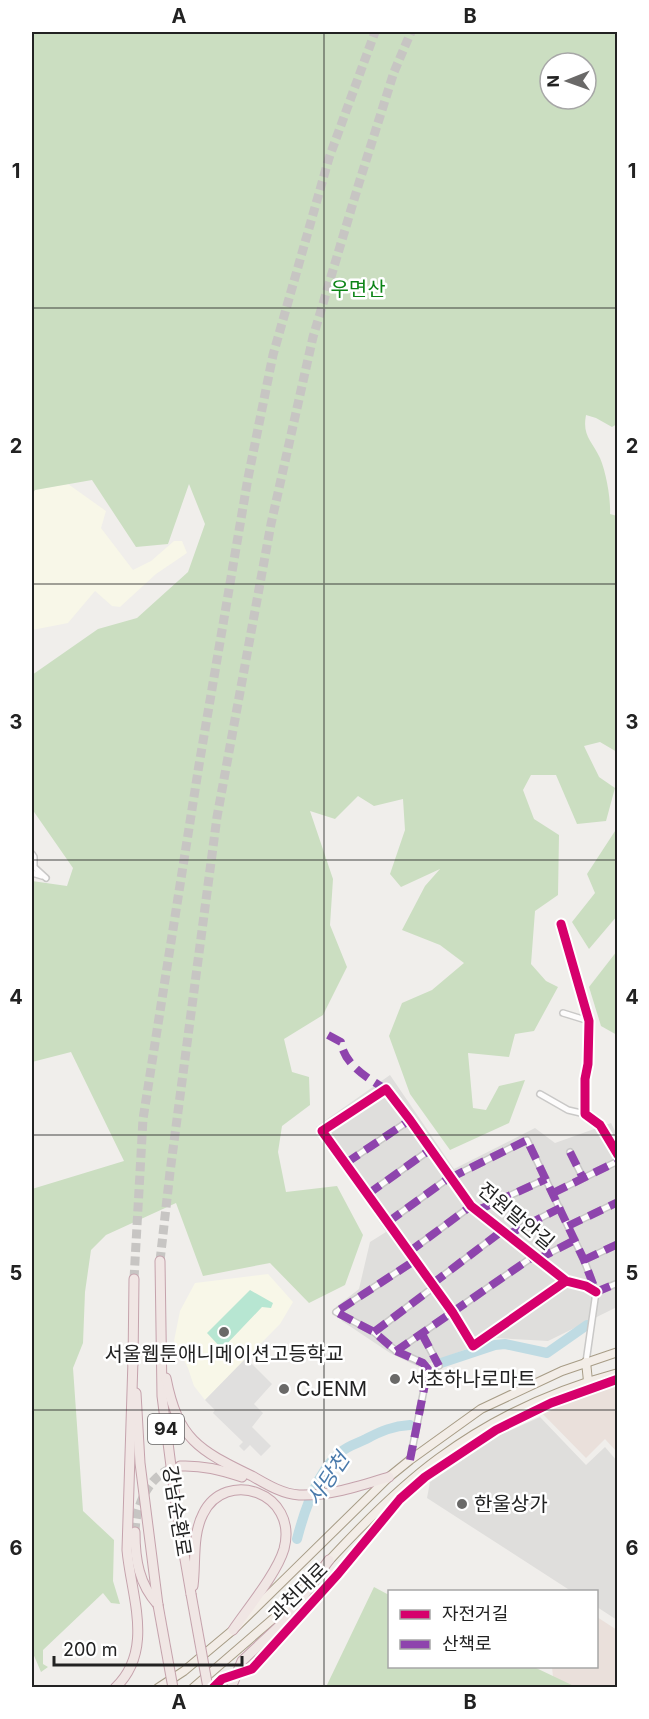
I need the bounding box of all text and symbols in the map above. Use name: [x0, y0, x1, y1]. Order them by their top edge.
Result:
text: A: [172, 4, 187, 28]
text: B: [463, 4, 477, 28]
north arrow: [538, 51, 598, 111]
text: N: [543, 75, 563, 88]
text: 1: [12, 159, 20, 183]
text: 1: [628, 159, 636, 183]
park label: 우면산: [330, 277, 386, 301]
text: 2: [10, 434, 22, 458]
text: 2: [626, 434, 638, 458]
text: 3: [10, 710, 22, 734]
text: 3: [626, 710, 638, 734]
text: 4: [9, 985, 23, 1009]
text: 4: [625, 985, 639, 1009]
street label: 전원말안길: [473, 1177, 559, 1255]
text: 5: [10, 1261, 22, 1285]
text: 5: [626, 1261, 638, 1285]
marker: 서울웹툰애니메이션고등학교: [217, 1325, 231, 1339]
place label: 서울웹툰애니메이션고등학교: [104, 1342, 344, 1366]
place label: 서초하나로마트: [407, 1367, 536, 1391]
marker: 서초하나로마트: [388, 1372, 402, 1386]
place label: CJENM: [296, 1377, 367, 1401]
marker: CJENM: [277, 1382, 291, 1396]
road number: 94: [148, 1414, 184, 1444]
water label: 사당천: [301, 1445, 356, 1510]
street label: 강남순환로: [158, 1464, 196, 1558]
place label: 한울상가: [474, 1492, 548, 1516]
marker: 한울상가: [455, 1497, 469, 1511]
text: 6: [10, 1536, 23, 1560]
text: 6: [626, 1536, 639, 1560]
street label: 과천대로: [263, 1557, 333, 1627]
legend: [388, 1590, 598, 1668]
text: 자전거길: [442, 1603, 508, 1624]
scale bar: [54, 1629, 242, 1667]
text: 산책로: [442, 1633, 492, 1654]
text: 200 m: [63, 1639, 118, 1660]
text: A: [172, 1690, 187, 1714]
text: B: [463, 1690, 477, 1714]

